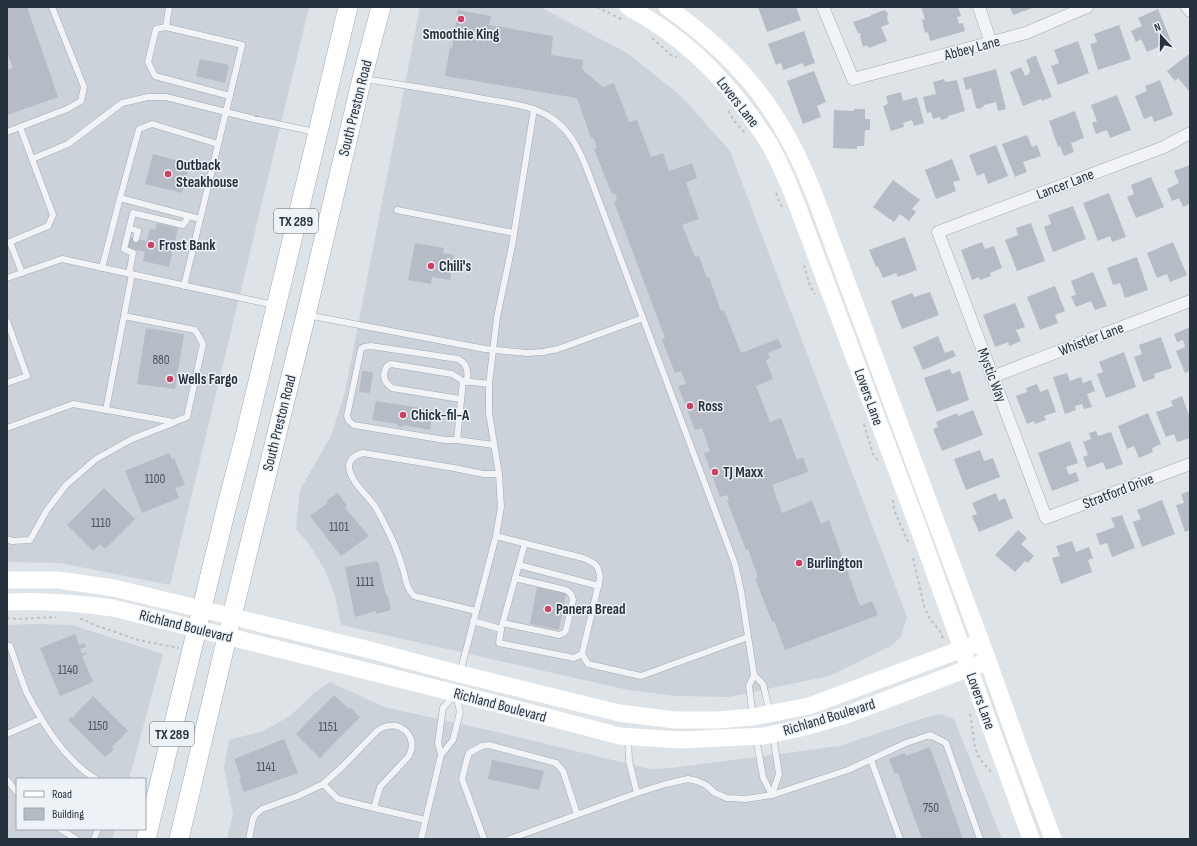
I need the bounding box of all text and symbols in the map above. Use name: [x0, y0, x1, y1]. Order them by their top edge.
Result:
marker: Smoothie King: [456, 14, 466, 24]
north arrow: [1141, 16, 1181, 56]
text: N: [1153, 20, 1163, 34]
place label: Smoothie King: [423, 25, 500, 44]
street label: Abbey Lane: [941, 32, 1002, 65]
street label: South Preston Road: [334, 58, 377, 158]
street label: Lovers Lane: [712, 73, 763, 131]
place label: Outback Steakhouse: [176, 156, 238, 192]
street label: Lancer Lane: [1034, 165, 1097, 204]
marker: Outback Steakhouse: [163, 169, 173, 179]
road number: TX 289: [274, 209, 318, 233]
place label: Frost Bank: [159, 236, 216, 255]
marker: Frost Bank: [146, 240, 156, 250]
place label: Chili's: [439, 257, 471, 276]
marker: Chili's: [426, 261, 436, 271]
street label: Whistler Lane: [1056, 318, 1126, 361]
street label: Mystic Way: [973, 345, 1011, 405]
house number: 880: [152, 352, 170, 368]
street label: Lovers Lane: [850, 366, 888, 428]
place label: Wells Fargo: [178, 370, 238, 389]
street label: South Preston Road: [258, 373, 301, 473]
marker: Wells Fargo: [165, 374, 175, 384]
place label: Ross: [698, 397, 723, 416]
marker: Ross: [685, 401, 695, 411]
place label: Chick-fil-A: [411, 406, 470, 425]
marker: Chick-fil-A: [398, 410, 408, 420]
place label: TJ Maxx: [723, 463, 764, 482]
marker: TJ Maxx: [710, 467, 720, 477]
street label: Stratford Drive: [1080, 469, 1156, 514]
house number: 1100: [145, 471, 166, 487]
house number: 1110: [91, 515, 111, 531]
house number: 1101: [329, 519, 349, 535]
place label: Burlington: [807, 554, 863, 573]
marker: Burlington: [794, 558, 804, 568]
house number: 1111: [356, 574, 375, 590]
place label: Panera Bread: [556, 600, 625, 619]
marker: Panera Bread: [543, 604, 553, 614]
street label: Richland Boulevard: [137, 606, 234, 647]
house number: 1140: [58, 662, 78, 678]
street label: Lovers Lane: [962, 670, 1000, 732]
street label: Richland Boulevard: [451, 684, 548, 727]
street label: Richland Boulevard: [781, 694, 878, 740]
house number: 1150: [88, 718, 108, 734]
house number: 1151: [319, 719, 338, 735]
road number: TX 289: [150, 722, 194, 746]
house number: 1141: [256, 759, 276, 775]
legend: [16, 778, 146, 830]
text: Road: [52, 787, 72, 802]
house number: 750: [923, 800, 939, 816]
text: Building: [52, 807, 84, 822]

